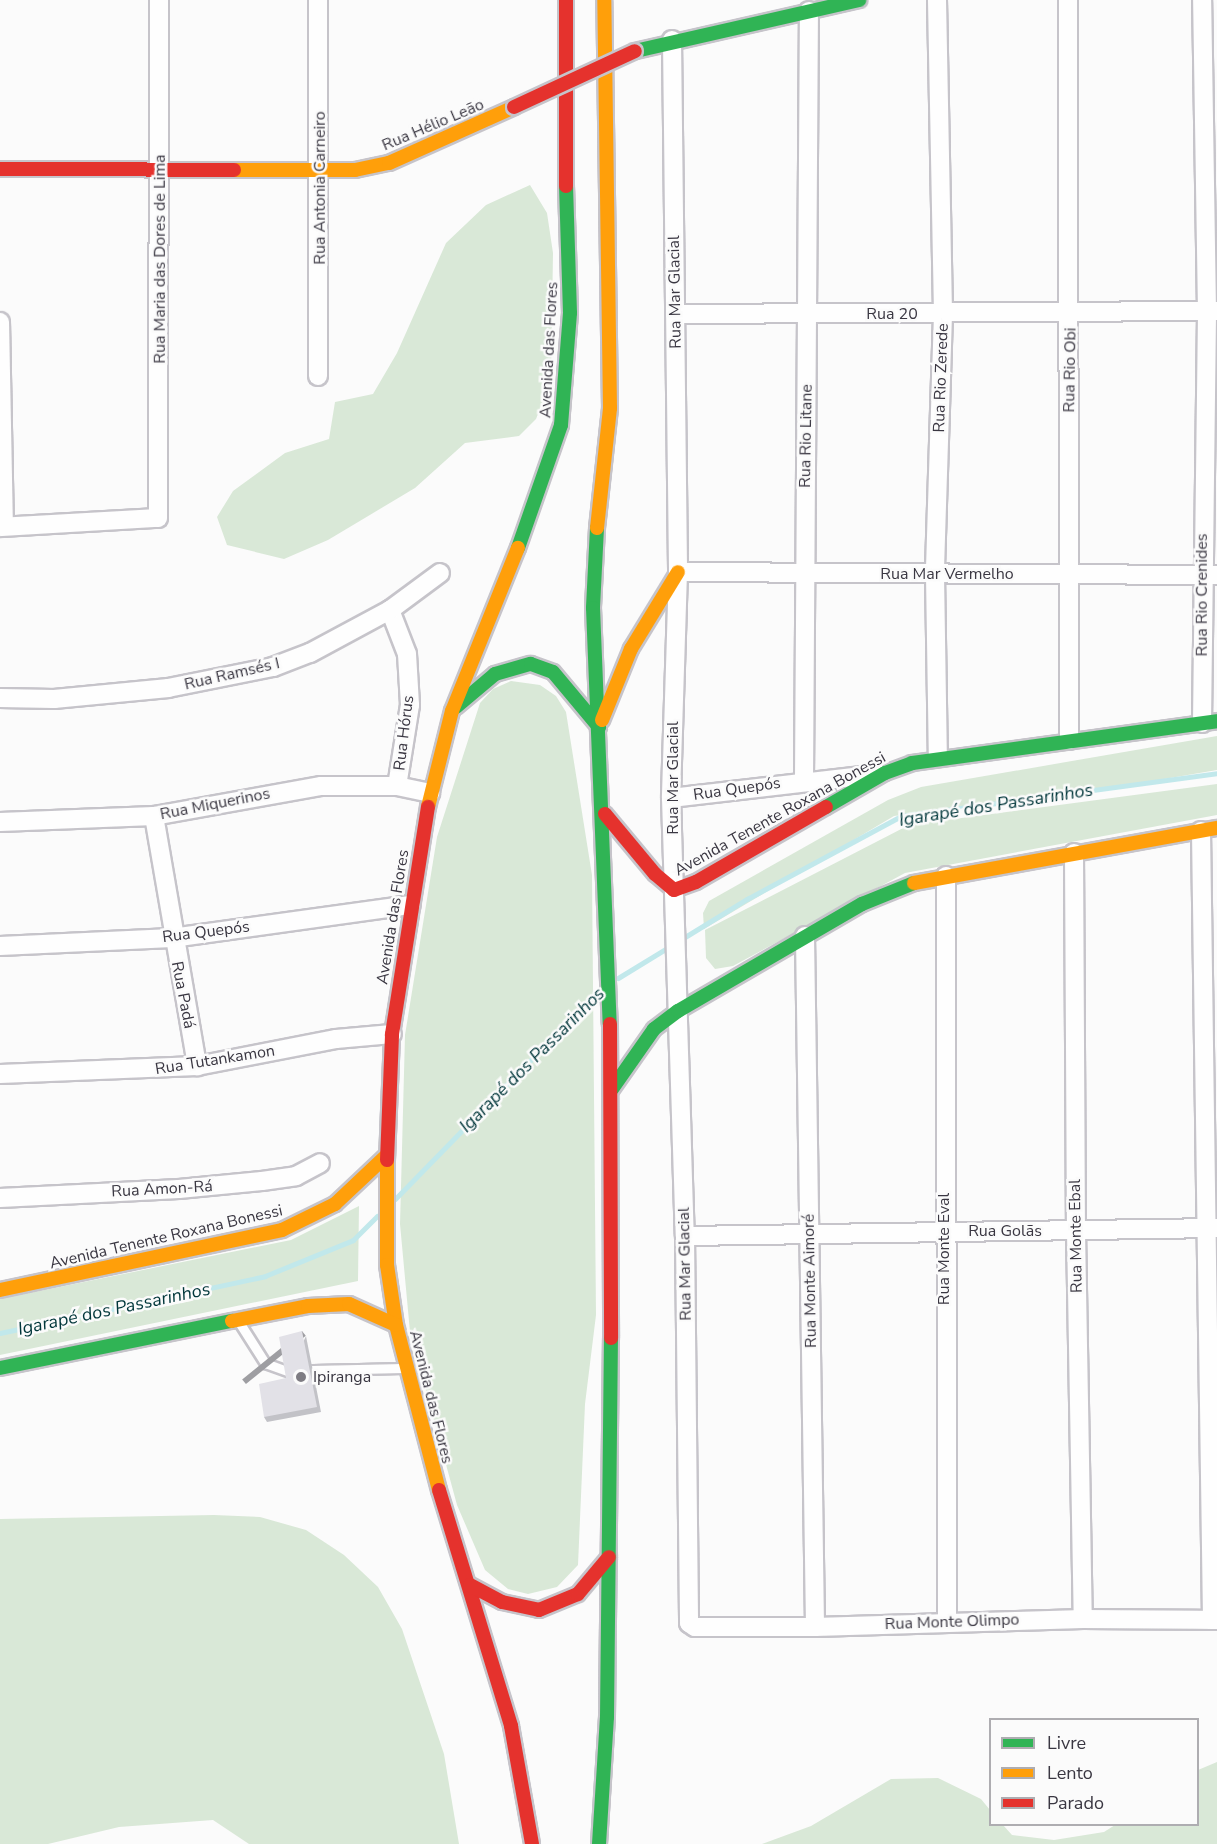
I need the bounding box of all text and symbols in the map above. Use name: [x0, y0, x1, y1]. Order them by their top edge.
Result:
street label: Rua Hélio Leão: [379, 95, 487, 155]
street label: Rua Antonia Carneiro: [310, 111, 330, 265]
street label: Rua Maria das Dores de Lima: [150, 154, 170, 364]
street label: Rua Mar Glacial: [664, 235, 686, 349]
street label: Avenida das Flores: [536, 281, 562, 419]
street label: Rua 20: [866, 304, 918, 324]
street label: Rua Rio Zerede: [929, 323, 953, 433]
street label: Rua Rio Obi: [1060, 327, 1080, 413]
street label: Rua Rio Litane: [795, 384, 817, 488]
street label: Rua Rio Crenides: [1192, 534, 1212, 656]
street label: Rua Mar Vermelho: [880, 564, 1014, 584]
street label: Rua Ramsés I: [182, 654, 282, 694]
street label: Rua Hórus: [390, 694, 418, 772]
street label: Rua Mar Glacial: [663, 721, 683, 835]
street label: Avenida Tenente Roxana Bonessi: [671, 748, 889, 880]
street label: Rua Quepós: [692, 773, 782, 805]
water label: Igarapé dos Passarinhos: [897, 779, 1095, 831]
street label: Rua Miquerinos: [158, 784, 272, 824]
street label: Avenida das Flores: [373, 848, 413, 986]
street label: Rua Quepós: [161, 917, 251, 947]
street label: Rua Padá: [167, 960, 199, 1030]
water label: Igarapé dos Passarinhos: [455, 983, 609, 1137]
street label: Rua Tutankamon: [154, 1041, 276, 1079]
street label: Rua Amon-Rá: [111, 1177, 213, 1201]
street label: Rua Monte Ebal: [1065, 1179, 1087, 1293]
street label: Rua Monte Eval: [934, 1193, 954, 1305]
street label: Avenida Tenente Roxana Bonessi: [48, 1201, 284, 1273]
street label: Rua Mar Glacial: [674, 1207, 696, 1321]
street label: Rua Monte Aimoré: [799, 1214, 821, 1348]
street label: Rua Golãs: [968, 1221, 1042, 1241]
water label: Igarapé dos Passarinhos: [16, 1278, 212, 1340]
street label: Avenida das Flores: [405, 1329, 457, 1465]
place label: Ipiranga: [313, 1367, 371, 1387]
marker: Ipiranga: [294, 1370, 308, 1384]
street label: Rua Monte Olimpo: [884, 1610, 1020, 1634]
legend: [989, 1718, 1199, 1826]
text: Livre: [1047, 1731, 1086, 1755]
text: Lento: [1047, 1761, 1093, 1785]
text: Parado: [1047, 1791, 1104, 1815]

